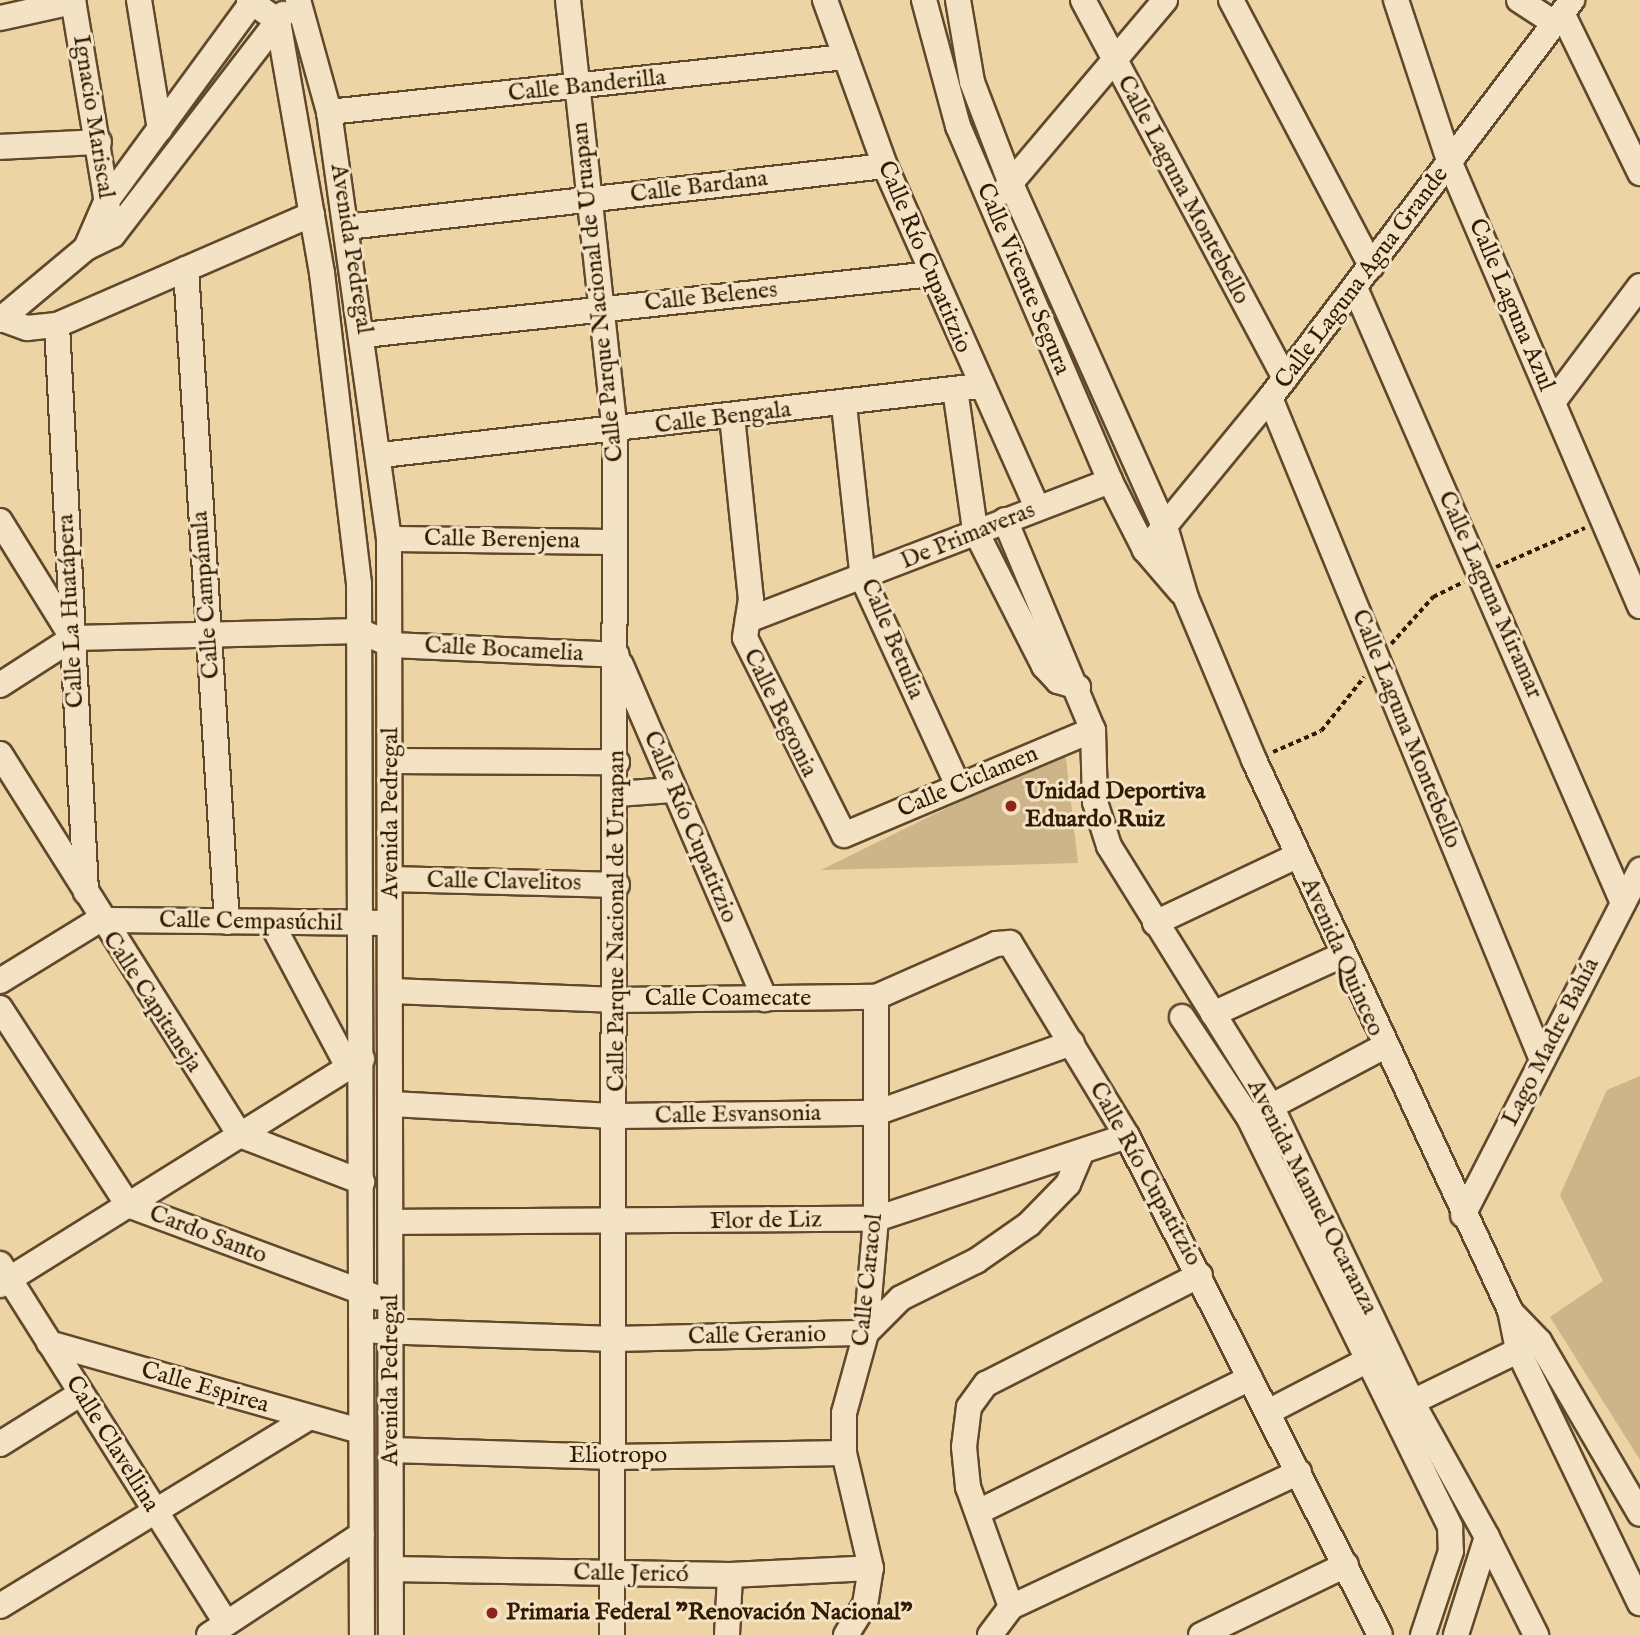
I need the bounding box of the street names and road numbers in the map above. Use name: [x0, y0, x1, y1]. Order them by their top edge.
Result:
street label: Ignacio Mariscal: [66, 33, 120, 201]
street label: Calle Banderilla: [507, 63, 667, 109]
street label: Calle Laguna Montebello: [1110, 71, 1256, 309]
street label: Calle Parque Nacional de Uruapan: [566, 121, 630, 463]
street label: Calle Río Cupatitzio: [871, 157, 977, 357]
street label: Calle Laguna Agua Grande: [1269, 161, 1455, 395]
street label: Avenida Pedregal: [323, 162, 379, 336]
street label: Calle Bardana: [629, 164, 769, 210]
street label: Calle Vicente Segura: [970, 179, 1076, 379]
street label: Calle Laguna Azul: [1462, 214, 1560, 396]
street label: Calle Belenes: [643, 276, 779, 318]
street label: Calle Bengala: [653, 395, 793, 441]
street label: Calle Laguna Miramar: [1431, 487, 1549, 703]
street label: De Primaveras: [897, 496, 1039, 576]
street label: Calle Campánula: [186, 510, 226, 680]
street label: Calle La Huatápera: [52, 513, 90, 709]
street label: Calle Berenjena: [424, 524, 580, 556]
street label: Calle Betulia: [854, 575, 930, 703]
street label: Calle Laguna Montebello: [1345, 605, 1467, 853]
street label: Calle Bocamelia: [424, 631, 584, 669]
street label: Calle Begonia: [737, 644, 823, 782]
street label: Avenida Pedregal: [377, 727, 405, 899]
street label: Calle Río Cupatitzio: [637, 727, 743, 927]
street label: Calle Ciclamen: [893, 739, 1043, 825]
street label: Calle Parque Nacional de Uruapan: [603, 750, 631, 1092]
street label: Calle Clavelitos: [426, 866, 582, 898]
street label: Avenida Quinceo: [1294, 873, 1390, 1041]
street label: Calle Cempasúchil: [159, 906, 343, 938]
street label: Calle Capitaneja: [96, 926, 208, 1078]
street label: Lago Madre Bahía: [1496, 953, 1606, 1131]
street label: Calle Coamecate: [645, 985, 811, 1013]
street label: Avenida Manuel Ocaranza: [1240, 1075, 1384, 1319]
street label: Calle Río Cupatitzio: [1083, 1077, 1207, 1271]
street label: Calle Esvansonia: [655, 1099, 821, 1131]
street label: Cardo Santo: [145, 1199, 271, 1271]
street label: Flor de Liz: [710, 1206, 822, 1236]
street label: Calle Caracol: [847, 1212, 889, 1348]
street label: Avenida Pedregal: [377, 1294, 405, 1466]
street label: Calle Geranio: [688, 1320, 826, 1352]
street label: Calle Espirea: [138, 1356, 272, 1420]
street label: Calle Clavellina: [59, 1371, 165, 1517]
street label: Eliotropo: [569, 1442, 667, 1470]
street label: Calle Jericó: [573, 1559, 689, 1589]

